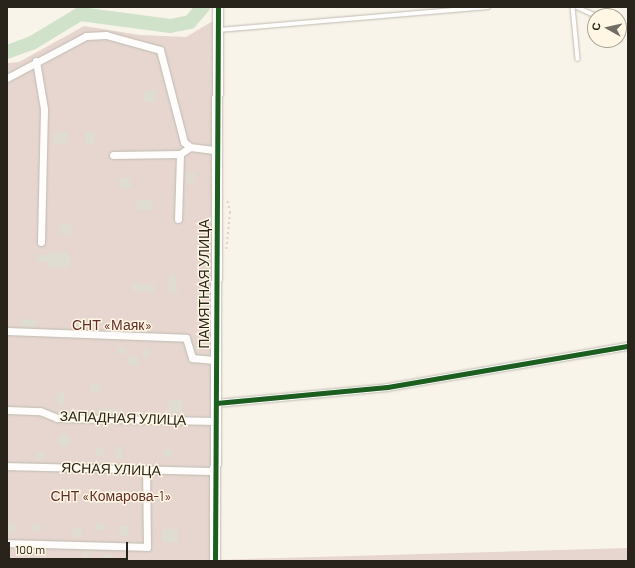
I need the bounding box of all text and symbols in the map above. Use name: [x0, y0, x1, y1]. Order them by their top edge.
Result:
north arrow: [587, 8, 627, 48]
text: С: [589, 22, 603, 31]
street label: ПАМЯТНАЯ УЛИЦА: [196, 219, 212, 349]
park label: СНТ «Маяк»: [72, 317, 152, 333]
street label: ЗАПАДНАЯ УЛИЦА: [59, 407, 187, 429]
street label: ЯСНАЯ УЛИЦА: [61, 459, 161, 479]
park label: СНТ «Комарова-1»: [50, 488, 172, 504]
scale bar: [10, 534, 130, 560]
text: 100 m: [15, 542, 45, 556]

